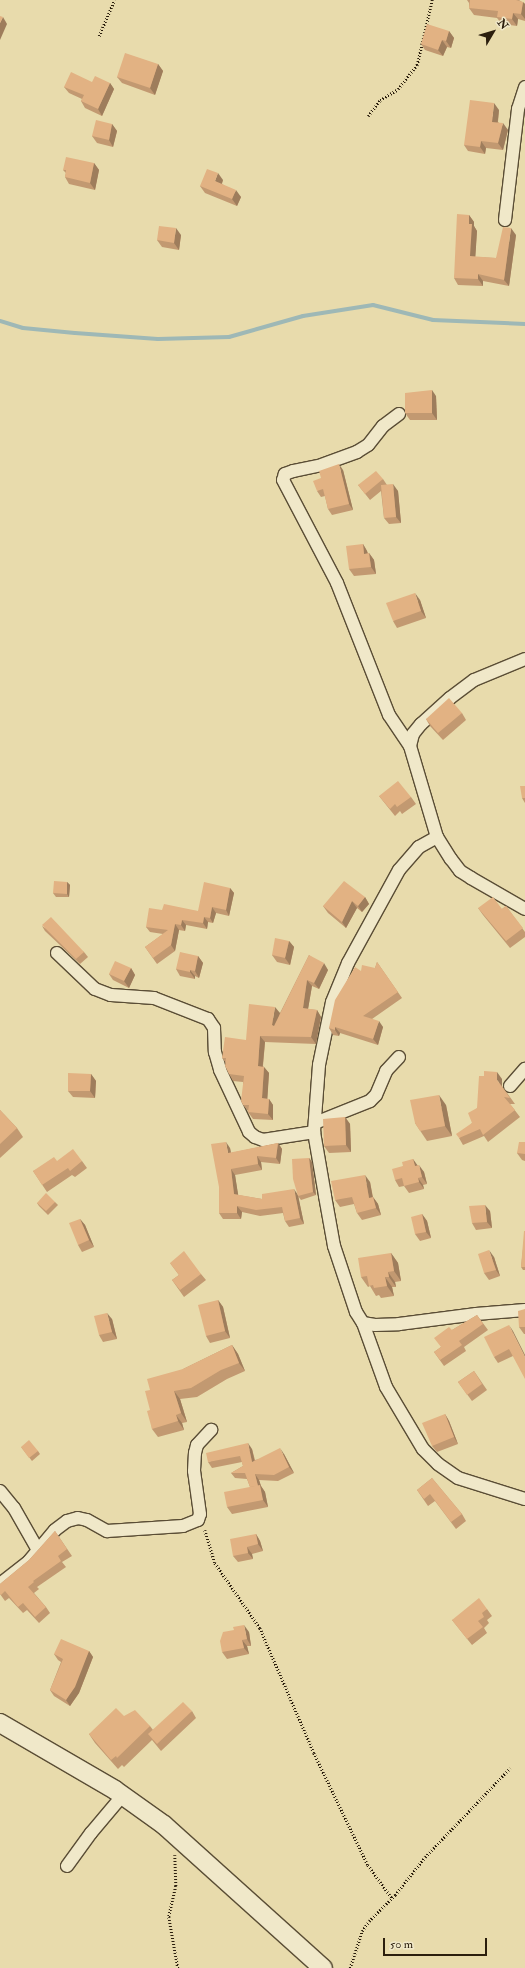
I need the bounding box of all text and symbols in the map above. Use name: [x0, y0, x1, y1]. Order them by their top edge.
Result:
north arrow: [473, 12, 513, 52]
text: N: [495, 16, 511, 32]
scale bar: [385, 1930, 489, 1956]
text: 50 m: [390, 1937, 413, 1952]

